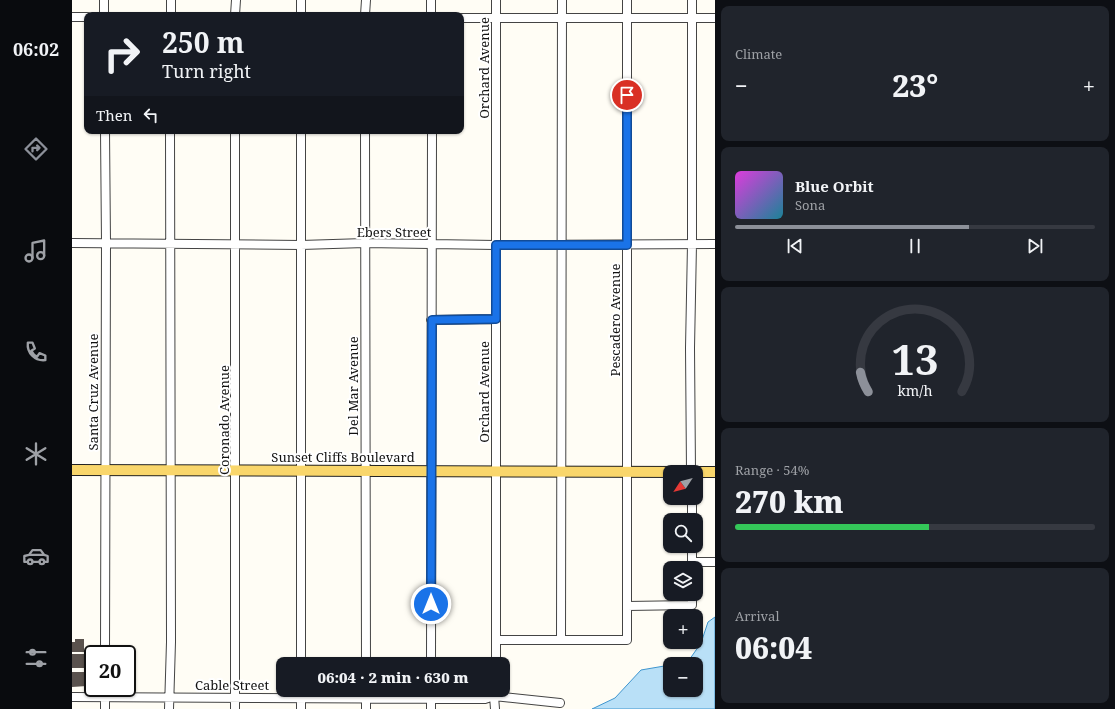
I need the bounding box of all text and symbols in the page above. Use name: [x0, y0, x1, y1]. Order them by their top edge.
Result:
street label: Orchard Avenue: [475, 17, 493, 119]
text: 250 m: [162, 23, 244, 61]
icon: right: [96, 28, 148, 80]
text: 06:02: [13, 37, 59, 61]
text: Climate: [735, 45, 782, 63]
text: Turn right: [162, 59, 251, 83]
text: 23°: [892, 65, 938, 106]
text: −: [735, 70, 748, 100]
text: +: [1083, 70, 1095, 100]
pin: [610, 78, 644, 112]
icon: arrive: [616, 84, 638, 106]
icon: left: [140, 104, 162, 126]
text: Then: [96, 105, 132, 125]
icon: directions: [22, 135, 50, 163]
text: Blue Orbit: [795, 176, 874, 196]
text: Sona: [795, 196, 825, 214]
street label: Ebers Street: [357, 223, 432, 241]
icon: previous: [784, 235, 806, 257]
icon: pause: [904, 235, 926, 257]
icon: next: [1024, 235, 1046, 257]
icon: music: [22, 237, 50, 265]
street label: Pescadero Avenue: [606, 264, 624, 376]
text: 13: [891, 331, 939, 387]
street label: Santa Cruz Avenue: [84, 334, 102, 450]
street label: Del Mar Avenue: [344, 336, 362, 436]
icon: phone: [22, 338, 50, 366]
street label: Orchard Avenue: [475, 341, 493, 443]
street label: Coronado Avenue: [215, 365, 233, 475]
text: km/h: [897, 381, 933, 400]
icon: climate: [22, 440, 50, 468]
street label: Sunset Cliffs Boulevard: [271, 448, 415, 466]
text: Range · 54%: [735, 461, 809, 479]
north arrow: [663, 465, 703, 505]
map controls: [663, 465, 703, 697]
text: 270 km: [735, 481, 844, 522]
button: search: [663, 513, 703, 553]
icon: car: [22, 542, 50, 570]
button: layers: [663, 561, 703, 601]
position arrow: [410, 583, 452, 625]
text: Arrival: [735, 607, 779, 625]
button: +: [663, 609, 703, 649]
text: 06:04: [735, 627, 812, 668]
icon: filters: [22, 644, 50, 672]
speed limit sign: 20: [84, 645, 136, 697]
button: −: [663, 657, 703, 697]
text: 06:04 · 2 min · 630 m: [317, 667, 469, 687]
street label: Cable Street: [195, 676, 269, 694]

